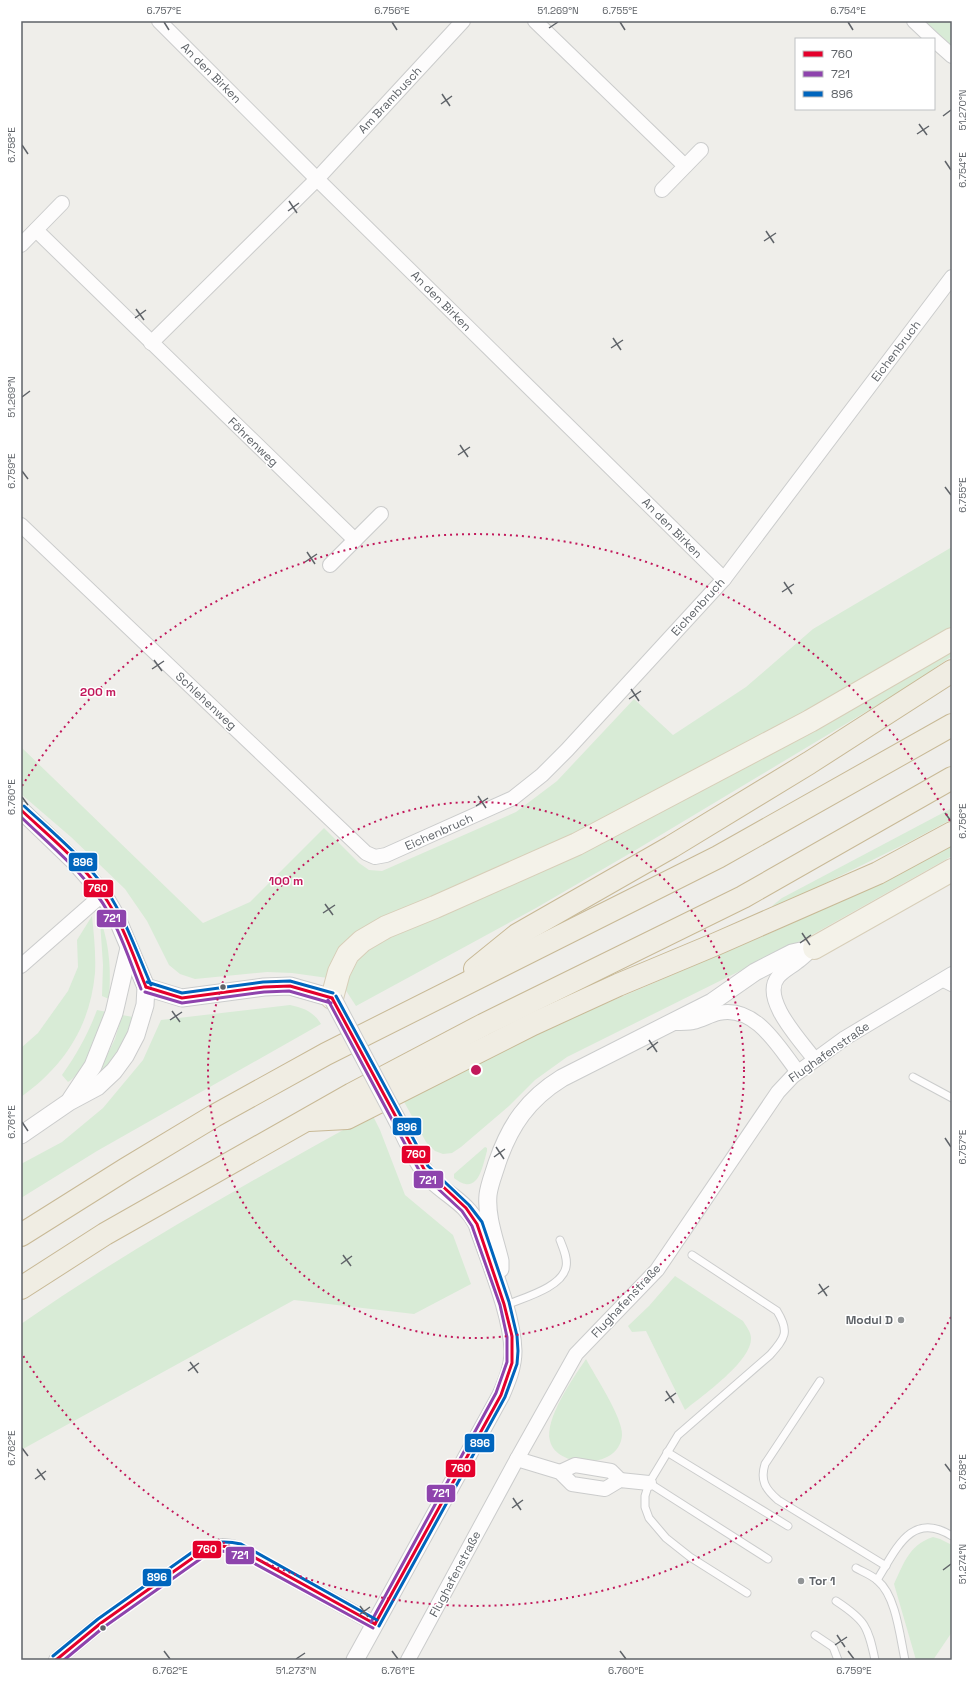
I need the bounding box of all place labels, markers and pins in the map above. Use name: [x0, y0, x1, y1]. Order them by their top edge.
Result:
unlabelled marker: [218, 982, 228, 992]
centre of rings: [469, 1063, 483, 1077]
place label: Modul D: [846, 1312, 893, 1328]
marker: Modul D: [896, 1315, 906, 1325]
place label: Tor 1: [809, 1573, 836, 1589]
marker: Tor 1: [796, 1576, 806, 1586]
unlabelled marker: [98, 1623, 108, 1633]

